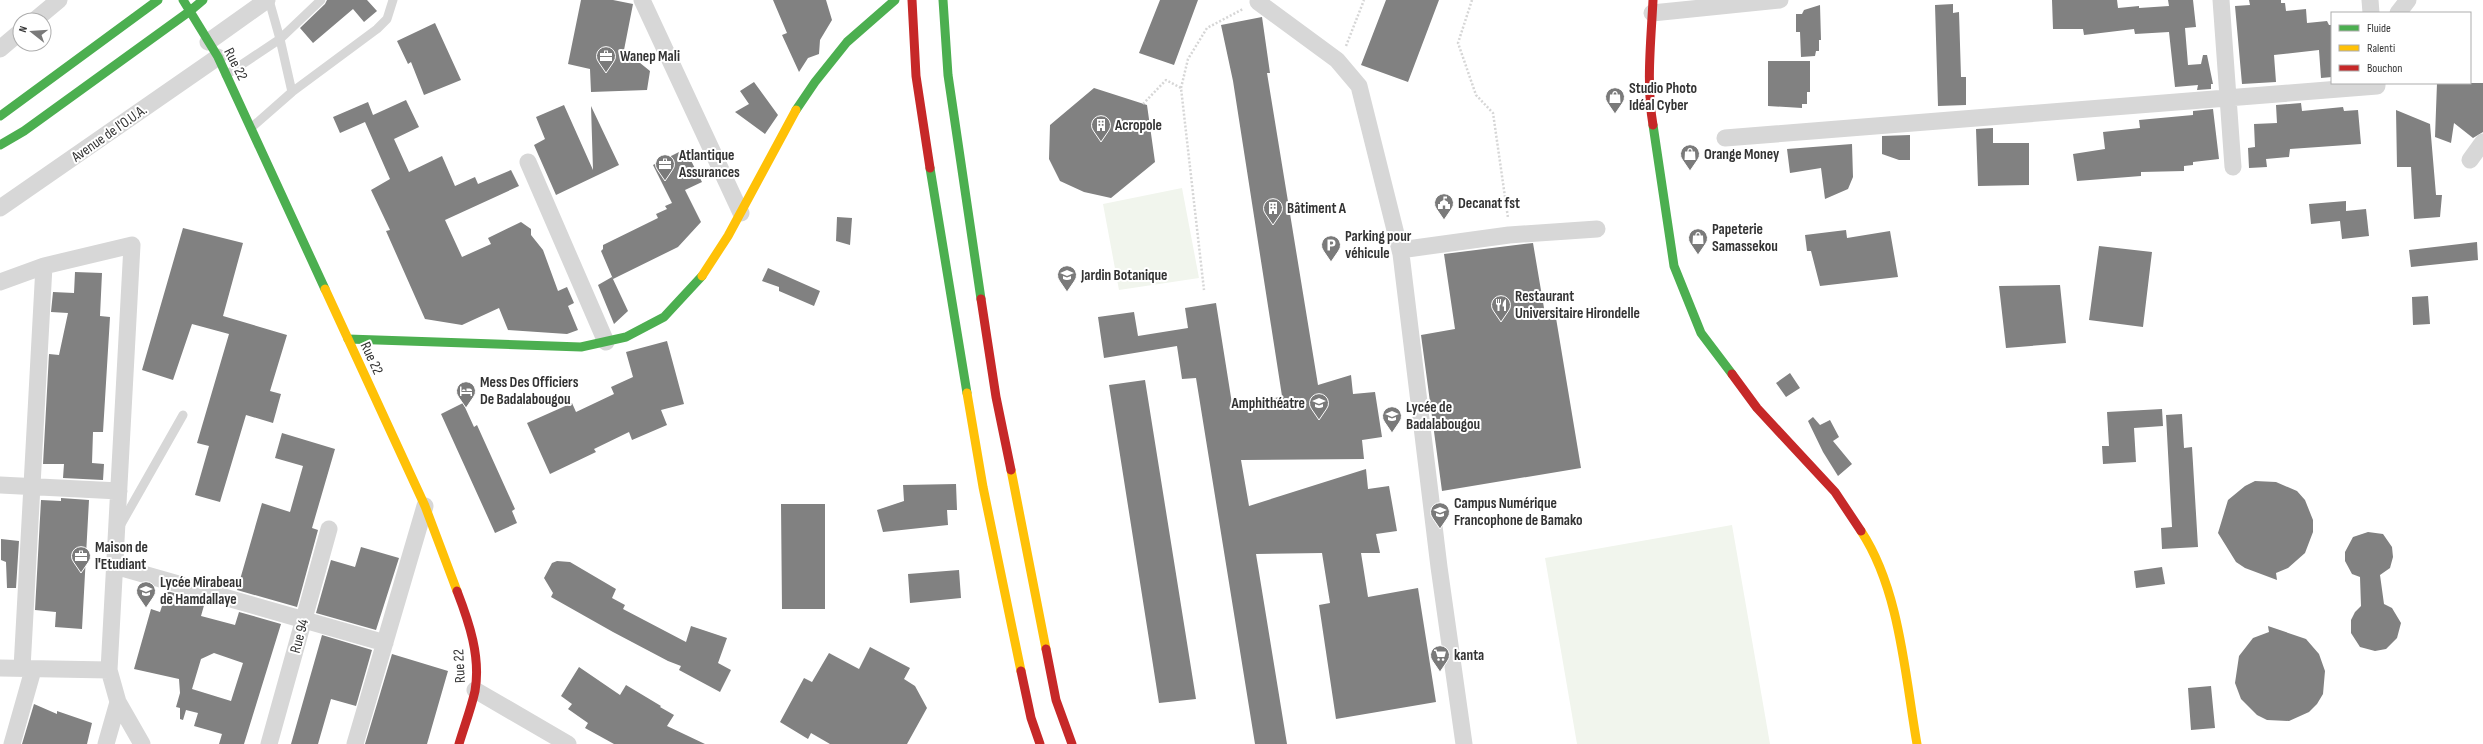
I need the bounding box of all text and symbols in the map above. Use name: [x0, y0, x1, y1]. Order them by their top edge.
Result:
north arrow: [12, 12, 52, 52]
legend: [2331, 12, 2471, 84]
text: Fluide: [2367, 21, 2391, 36]
text: N: [16, 24, 30, 34]
text: Ralenti: [2367, 41, 2395, 56]
street label: Rue 22: [219, 45, 252, 84]
office icon: Wanep Mali: [595, 45, 617, 73]
place label: Wanep Mali: [620, 47, 680, 66]
text: Bouchon: [2367, 61, 2402, 76]
place label: Studio Photo Idéal Cyber: [1629, 79, 1697, 115]
shop icon: Studio Photo Idéal Cyber: [1604, 86, 1626, 114]
street label: Avenue de l'O.U.A.: [67, 100, 151, 167]
building icon: Acropole: [1090, 114, 1112, 142]
place label: Acropole: [1114, 116, 1162, 135]
shop icon: Orange Money: [1679, 143, 1701, 171]
place label: Orange Money: [1704, 145, 1780, 164]
place label: Atlantique Assurances: [678, 146, 740, 182]
office icon: Atlantique Assurances: [654, 153, 676, 181]
public building icon: Decanat fst: [1433, 192, 1455, 220]
place label: Decanat fst: [1458, 194, 1520, 213]
building icon: Bâtiment A: [1262, 197, 1284, 225]
place label: Bâtiment A: [1287, 199, 1347, 218]
place label: Papeterie Samassekou: [1712, 220, 1778, 256]
place label: Parking pour véhicule: [1345, 227, 1412, 263]
shop icon: Papeterie Samassekou: [1687, 227, 1709, 255]
parking icon: Parking pour véhicule: [1320, 234, 1342, 262]
school or university icon: Jardin Botanique: [1056, 264, 1078, 292]
place label: Jardin Botanique: [1080, 266, 1168, 285]
place label: Restaurant Universitaire Hirondelle: [1515, 287, 1640, 323]
restaurant icon: Restaurant Universitaire Hirondelle: [1490, 294, 1512, 322]
street label: Rue 22: [356, 339, 387, 378]
place label: Mess Des Officiers De Badalabougou: [480, 373, 579, 409]
hotel icon: Mess Des Officiers De Badalabougou: [455, 380, 477, 408]
school or university icon: Amphithéatre: [1308, 392, 1330, 420]
place label: Amphithéatre: [1231, 394, 1305, 413]
place label: Lycée de Badalabougou: [1406, 398, 1480, 434]
school or university icon: Lycée de Badalabougou: [1381, 405, 1403, 433]
place label: Campus Numérique Francophone de Bamako: [1454, 494, 1583, 530]
school or university icon: Campus Numérique Francophone de Bamako: [1429, 501, 1451, 529]
place label: Maison de l'Etudiant: [95, 538, 148, 574]
office icon: Maison de l'Etudiant: [70, 545, 92, 573]
place label: Lycée Mirabeau de Hamdallaye: [160, 573, 242, 609]
school or university icon: Lycée Mirabeau de Hamdallaye: [135, 580, 157, 608]
street label: Rue 94: [286, 617, 313, 655]
supermarket icon: kanta: [1429, 644, 1451, 672]
place label: kanta: [1454, 646, 1484, 665]
street label: Rue 22: [449, 648, 470, 683]

